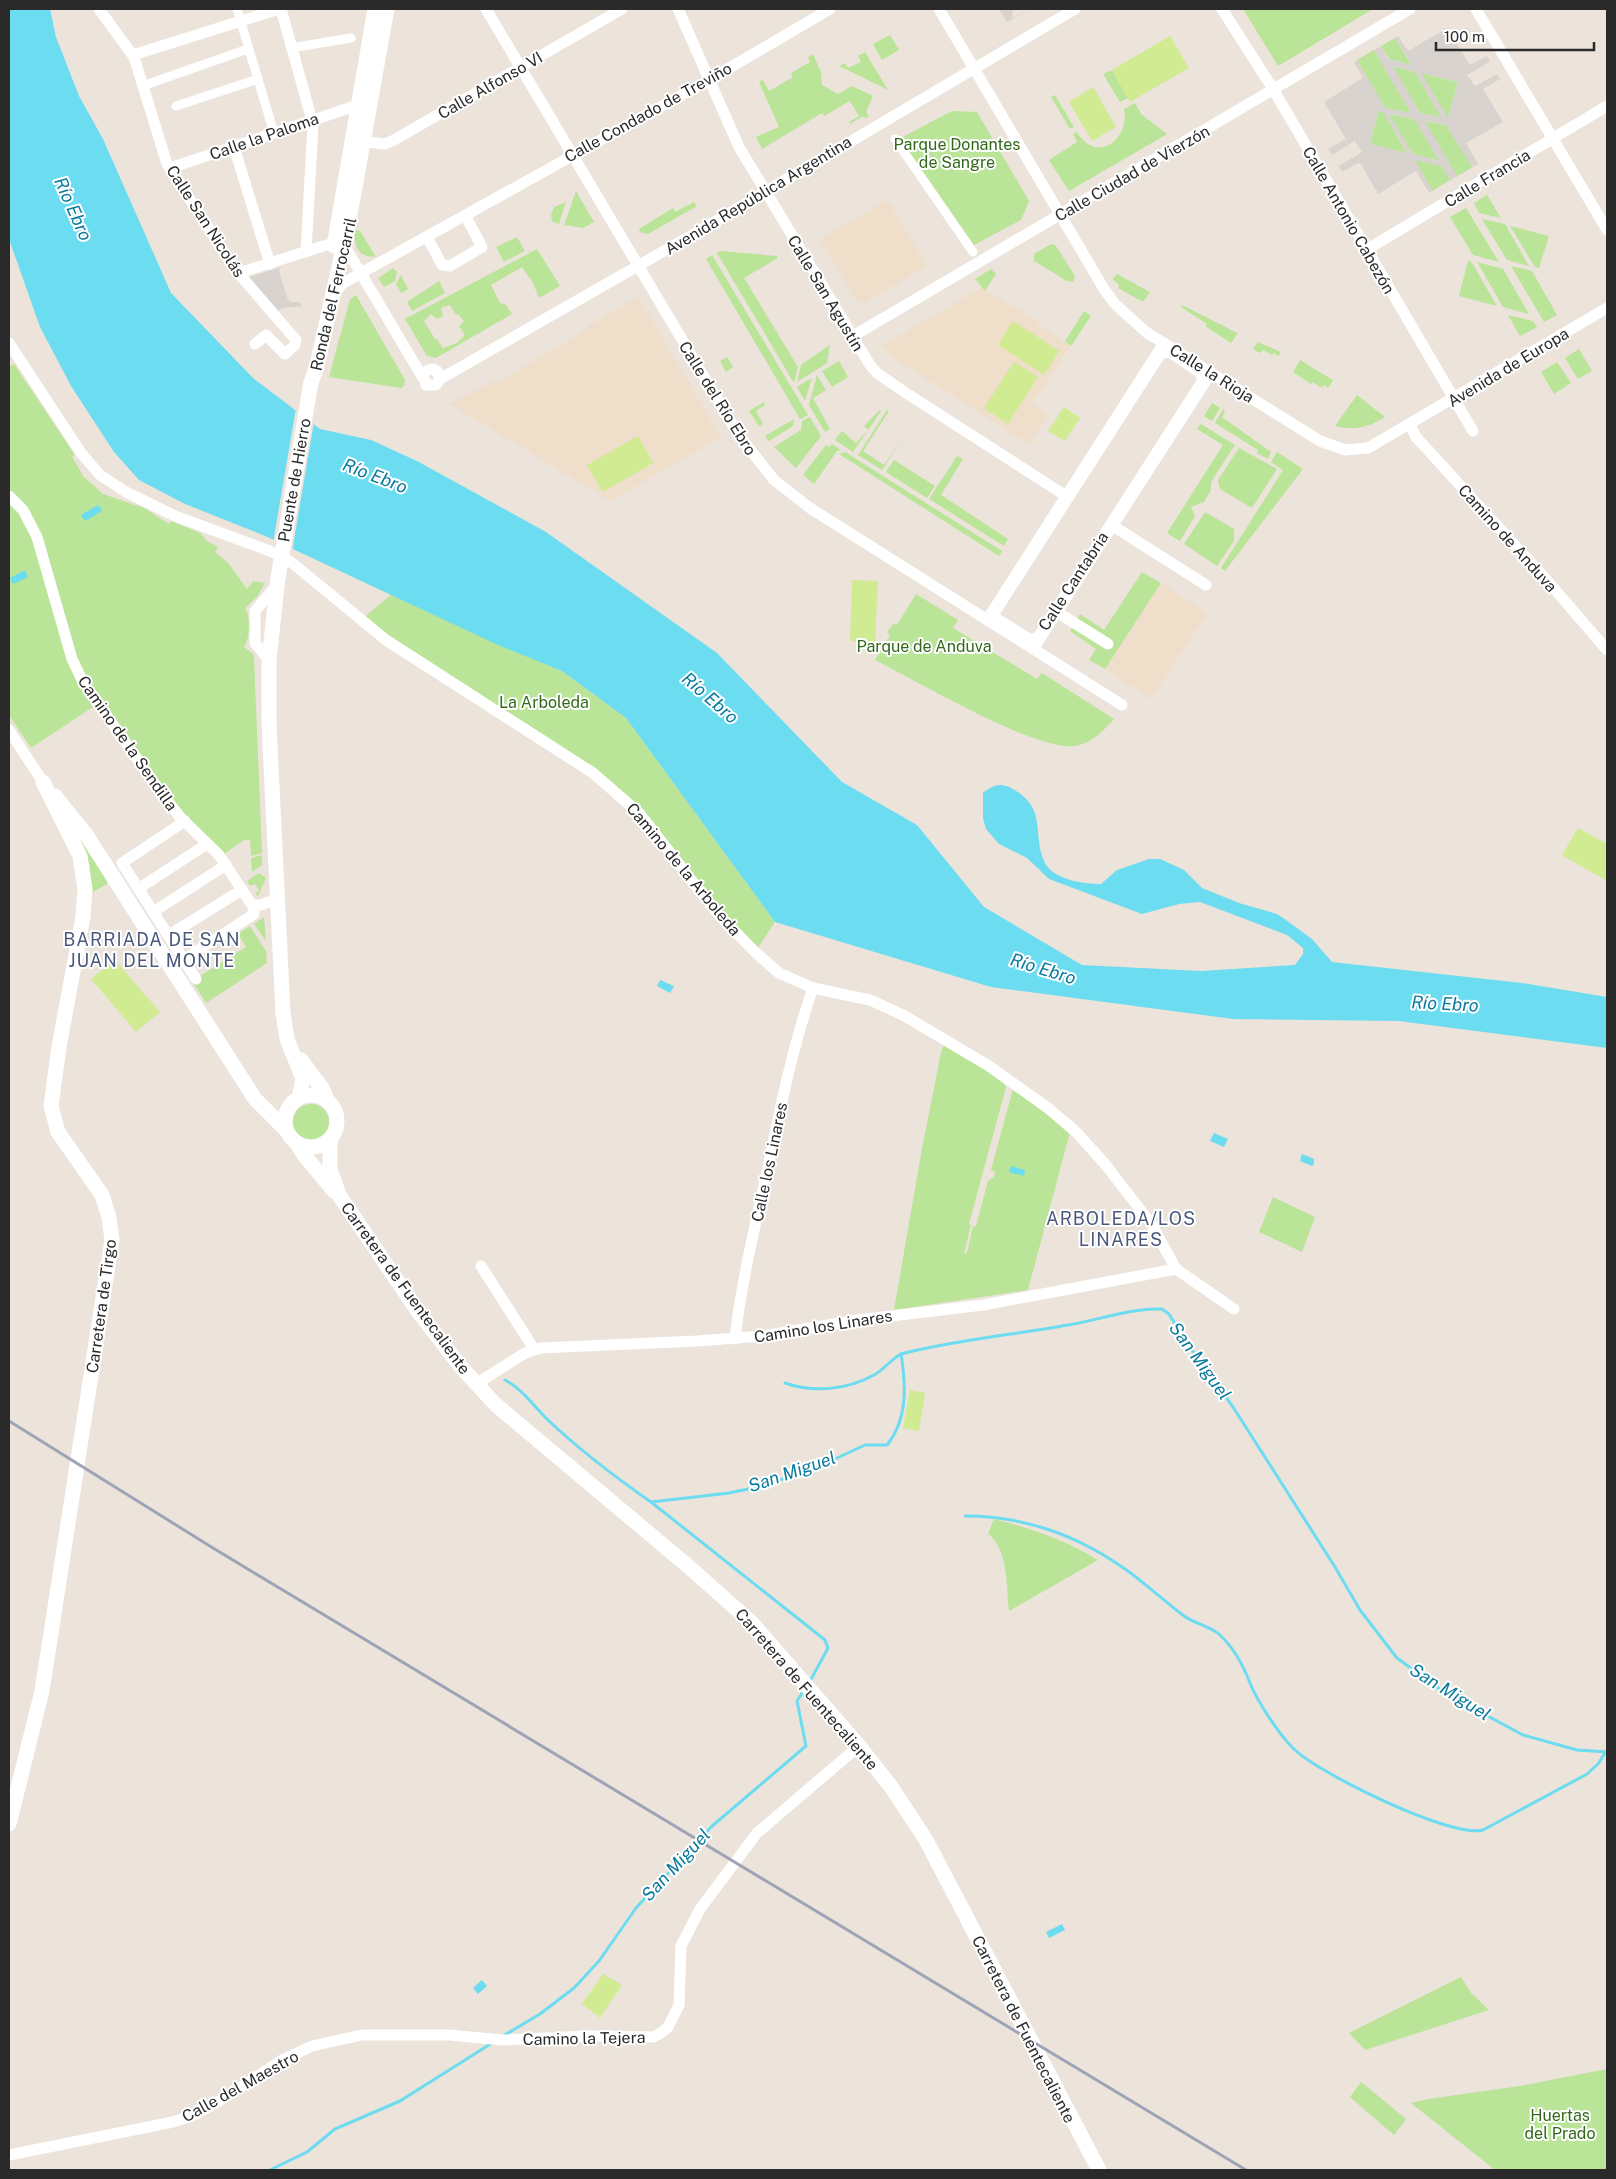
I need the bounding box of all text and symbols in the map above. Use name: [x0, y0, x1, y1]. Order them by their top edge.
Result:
scale bar: [1436, 20, 1594, 52]
text: 100 m: [1444, 28, 1485, 45]
street label: Calle Alfonso VI: [435, 48, 546, 123]
street label: Calle Condado de Treviño: [561, 58, 735, 166]
street label: Calle la Paloma: [207, 109, 321, 164]
street label: Calle Ciudad de Vierzón: [1051, 121, 1213, 226]
street label: Avenida República Argentina: [662, 132, 855, 259]
park label: Parque Donantes de Sangre: [894, 135, 1020, 172]
street label: Calle Antonio Cabezón: [1299, 143, 1399, 297]
street label: Calle Francia: [1441, 145, 1534, 211]
street label: Calle San Nicolás: [162, 162, 249, 281]
water label: Río Ebro: [50, 174, 97, 244]
street label: Ronda del Ferrocarril: [307, 215, 360, 373]
street label: Calle San Agustín: [784, 232, 868, 355]
street label: Avenida de Europa: [1444, 324, 1572, 411]
street label: Calle del Río Ebro: [675, 338, 760, 459]
street label: Calle la Rioja: [1166, 340, 1257, 407]
street label: Puente de Hierro: [274, 417, 315, 543]
water label: Río Ebro: [340, 454, 411, 498]
street label: Camino de Anduva: [1454, 481, 1561, 596]
street label: Calle Cantabria: [1034, 528, 1112, 634]
park label: Parque de Anduva: [856, 637, 992, 656]
water label: Río Ebro: [678, 668, 743, 728]
street label: Camino de la Sendilla: [74, 672, 181, 814]
park label: La Arboleda: [499, 693, 589, 712]
street label: Camino de la Arboleda: [623, 799, 745, 940]
district label: BARRIADA DE SAN JUAN DEL MONTE: [63, 929, 241, 971]
water label: Río Ebro: [1008, 949, 1079, 988]
water label: Río Ebro: [1411, 991, 1479, 1016]
street label: Calle los Linares: [748, 1101, 791, 1224]
street label: Carretera de Fuentecaliente: [337, 1199, 474, 1378]
district label: ARBOLEDA/LOS LINARES: [1046, 1208, 1196, 1250]
street label: Carretera de Tirgo: [83, 1238, 120, 1374]
street label: Camino los Linares: [753, 1306, 894, 1347]
water label: San Miguel: [1165, 1318, 1236, 1404]
water label: San Miguel: [745, 1447, 838, 1496]
street label: Carretera de Fuentecaliente: [731, 1605, 882, 1774]
water label: San Miguel: [1406, 1659, 1494, 1725]
water label: San Miguel: [637, 1824, 714, 1905]
street label: Carretera de Fuentecaliente: [968, 1932, 1079, 2126]
street label: Camino la Tejera: [522, 2028, 646, 2049]
street label: Calle del Maestro: [179, 2047, 302, 2126]
park label: Huertas del Prado: [1525, 2106, 1595, 2143]

